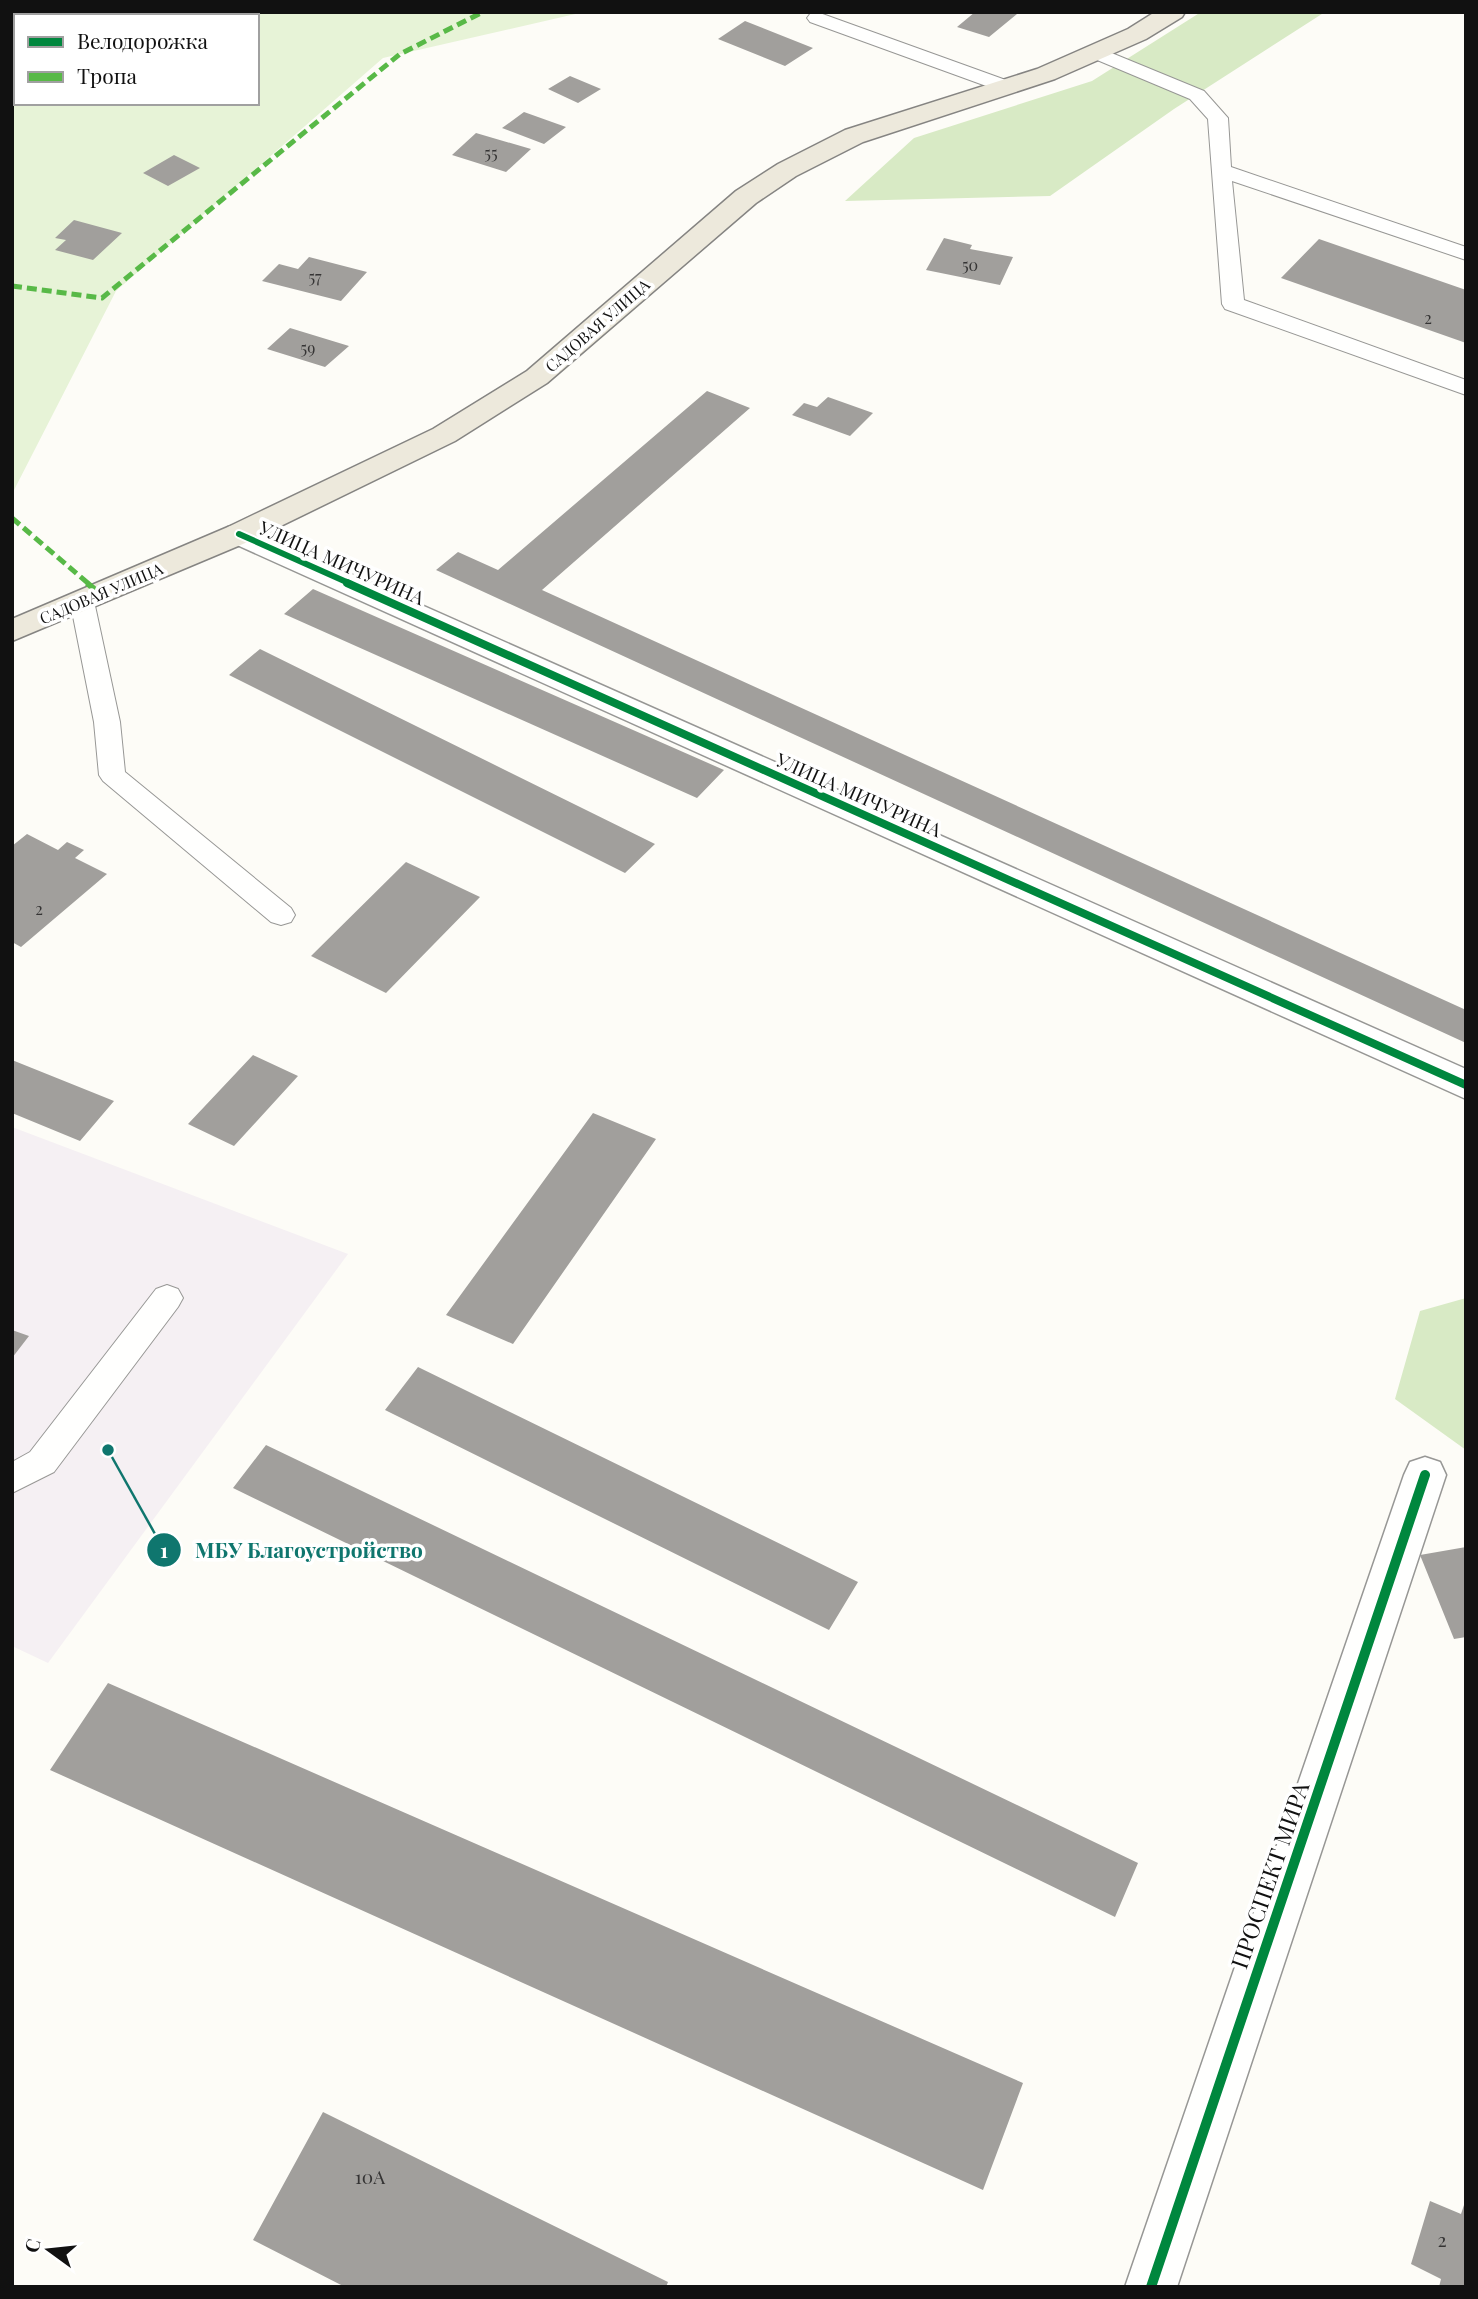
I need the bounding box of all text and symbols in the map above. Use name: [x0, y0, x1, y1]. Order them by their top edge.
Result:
legend: [14, 14, 259, 105]
text: Велодорожка: [77, 26, 208, 54]
text: Тропа: [77, 61, 138, 89]
house number: 55: [484, 142, 498, 163]
house number: 50: [962, 254, 978, 275]
house number: 57: [308, 266, 322, 287]
street label: САДОВАЯ УЛИЦА: [540, 273, 654, 376]
house number: 2: [1424, 307, 1432, 328]
house number: 59: [301, 337, 315, 358]
street label: УЛИЦА МИЧУРИНА: [254, 513, 430, 611]
street label: САДОВАЯ УЛИЦА: [36, 557, 167, 628]
street label: УЛИЦА МИЧУРИНА: [771, 745, 947, 843]
house number: 2: [35, 898, 43, 919]
callout: МБУ Благоустройство: [146, 1529, 437, 1571]
text: 1: [160, 1535, 168, 1563]
text: МБУ Благоустройство: [195, 1535, 423, 1563]
street label: ПРОСПЕКТ МИРА: [1222, 1777, 1316, 1973]
house number: 10А: [355, 2163, 386, 2189]
north arrow: [14, 2215, 84, 2285]
house number: 2: [1437, 2226, 1447, 2252]
text: С: [17, 2236, 46, 2255]

